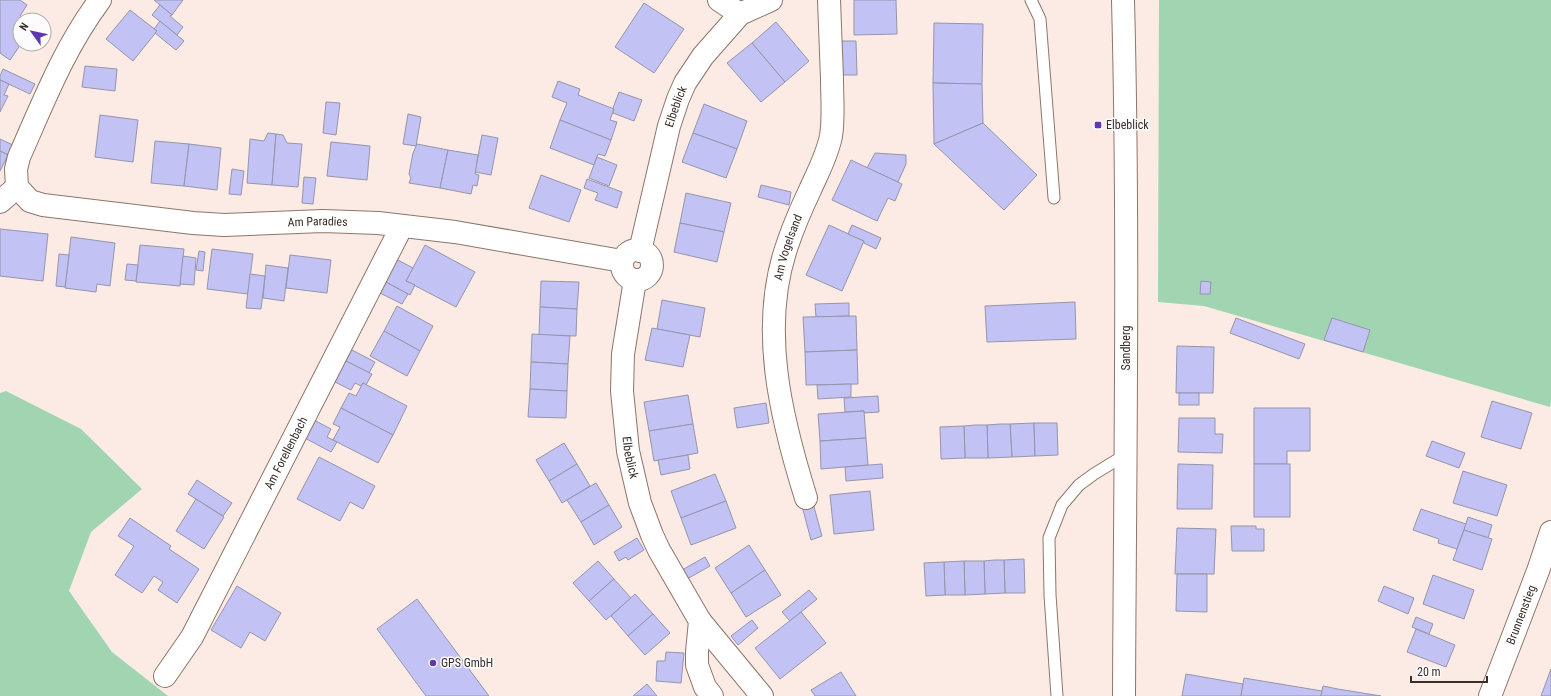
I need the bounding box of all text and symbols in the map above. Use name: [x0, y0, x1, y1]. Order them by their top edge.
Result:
north arrow: [12, 12, 52, 52]
text: N: [17, 20, 31, 33]
street label: Elbeblick: [662, 83, 690, 129]
place label: Elbeblick: [1106, 118, 1149, 132]
marker: Elbeblick: [1093, 120, 1103, 130]
street label: Am Vogelsand: [771, 212, 805, 282]
street label: Am Paradies: [287, 214, 348, 229]
street label: Sandberg: [1119, 326, 1133, 370]
street label: Am Forellenbach: [262, 414, 310, 492]
street label: Elbeblick: [620, 436, 641, 480]
street label: Brunnenstieg: [1503, 583, 1539, 646]
place label: GPS GmbH: [441, 656, 493, 670]
marker: GPS GmbH: [428, 658, 438, 668]
scale bar: [1411, 658, 1487, 684]
text: 20 m: [1417, 665, 1441, 679]

